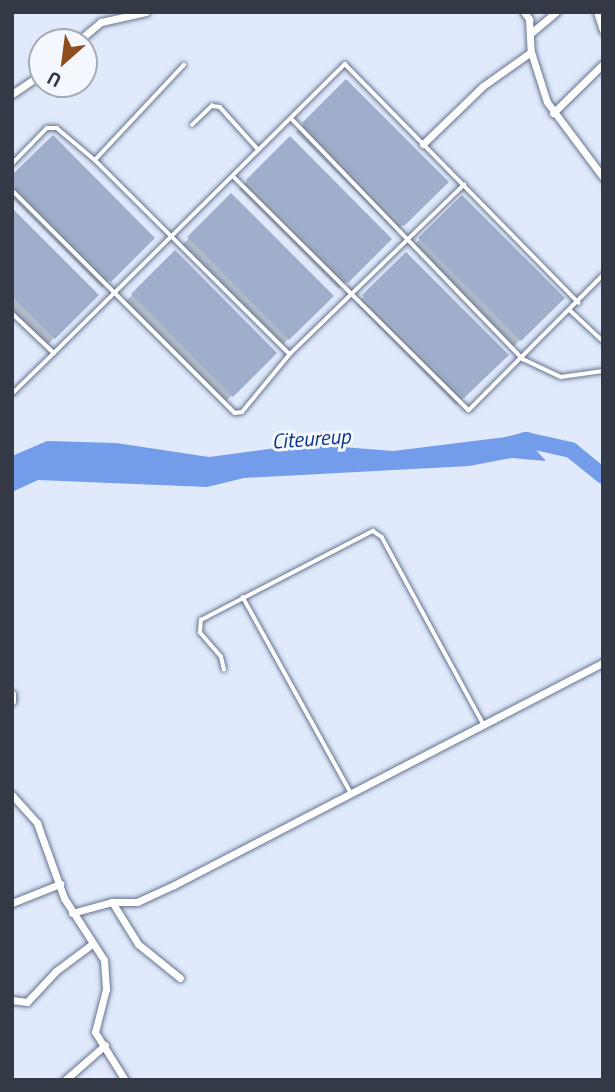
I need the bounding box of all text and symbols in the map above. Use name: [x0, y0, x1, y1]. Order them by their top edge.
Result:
north arrow: [28, 28, 98, 98]
text: U: [42, 64, 66, 96]
water label: Citeureup: [271, 423, 351, 453]

